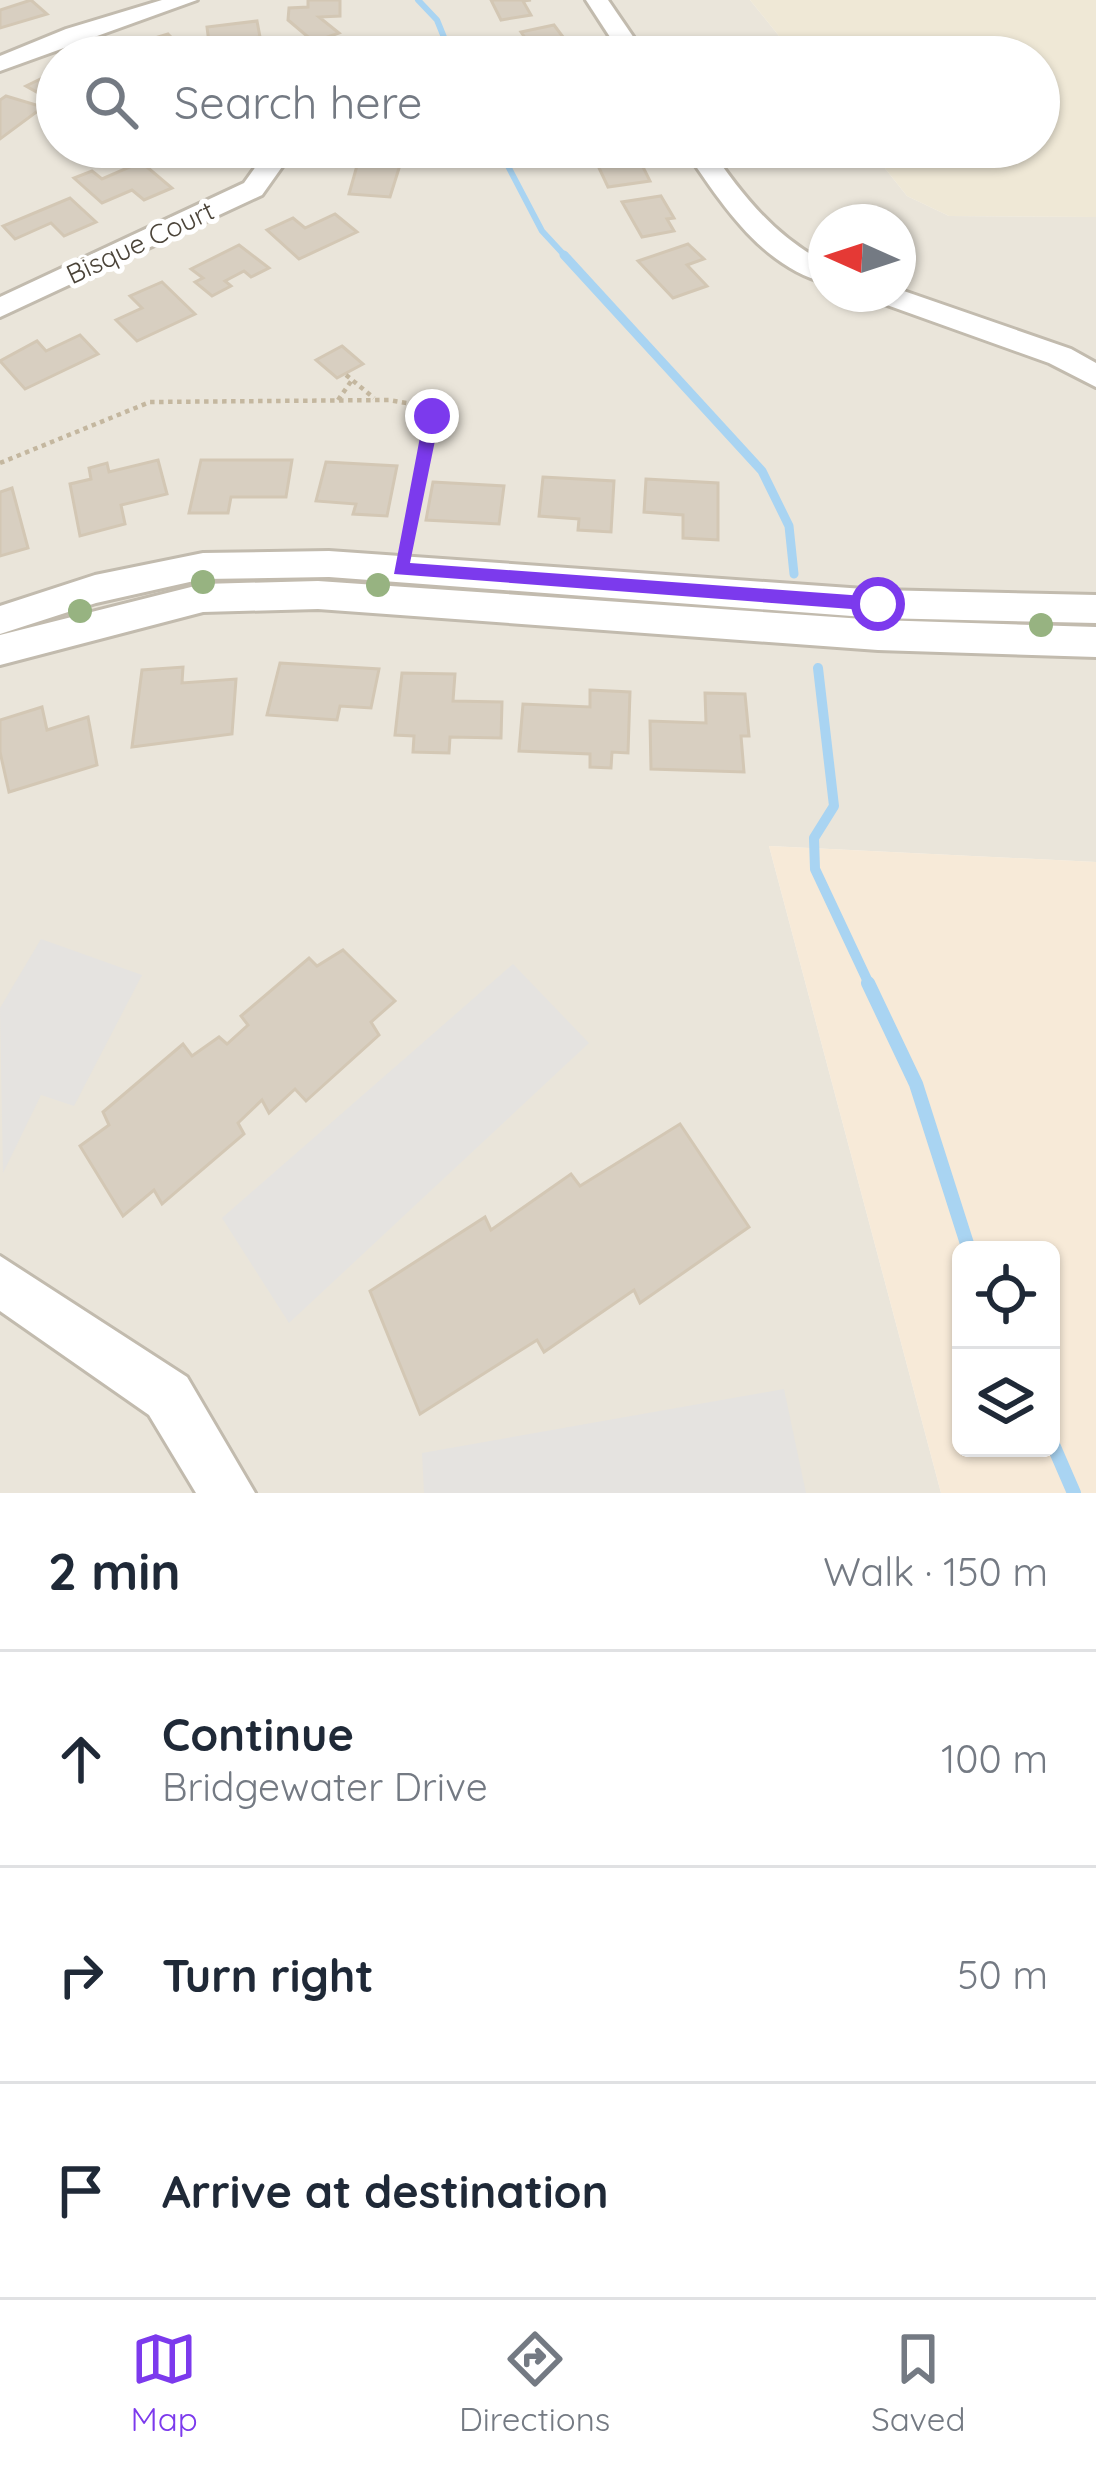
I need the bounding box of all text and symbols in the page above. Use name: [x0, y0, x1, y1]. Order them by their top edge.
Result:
search box: [36, 36, 1060, 168]
icon: search: [78, 69, 144, 135]
text: Search here: [174, 74, 422, 130]
street label: Bisque Court: [61, 193, 219, 291]
north arrow: [808, 204, 916, 312]
route end: [405, 389, 459, 443]
route start: [851, 577, 905, 631]
map controls: [952, 1241, 1060, 1457]
button: locate: [952, 1241, 1060, 1349]
button: layers: [952, 1349, 1060, 1457]
text: 2 min: [48, 1539, 181, 1603]
text: Walk · 150 m: [823, 1547, 1048, 1596]
text: Continue: [162, 1706, 354, 1762]
icon: ahead: [48, 1726, 114, 1792]
text: 100 m: [941, 1734, 1048, 1783]
text: Bridgewater Drive: [162, 1762, 488, 1811]
icon: right: [48, 1942, 114, 2008]
text: Turn right: [162, 1947, 374, 2003]
text: 50 m: [957, 1950, 1048, 1999]
icon: arrive: [48, 2158, 114, 2224]
text: Arrive at destination: [162, 2163, 608, 2219]
tab: Map: [131, 2326, 198, 2439]
tab: Directions: [459, 2326, 610, 2439]
tab: Saved: [871, 2326, 965, 2439]

